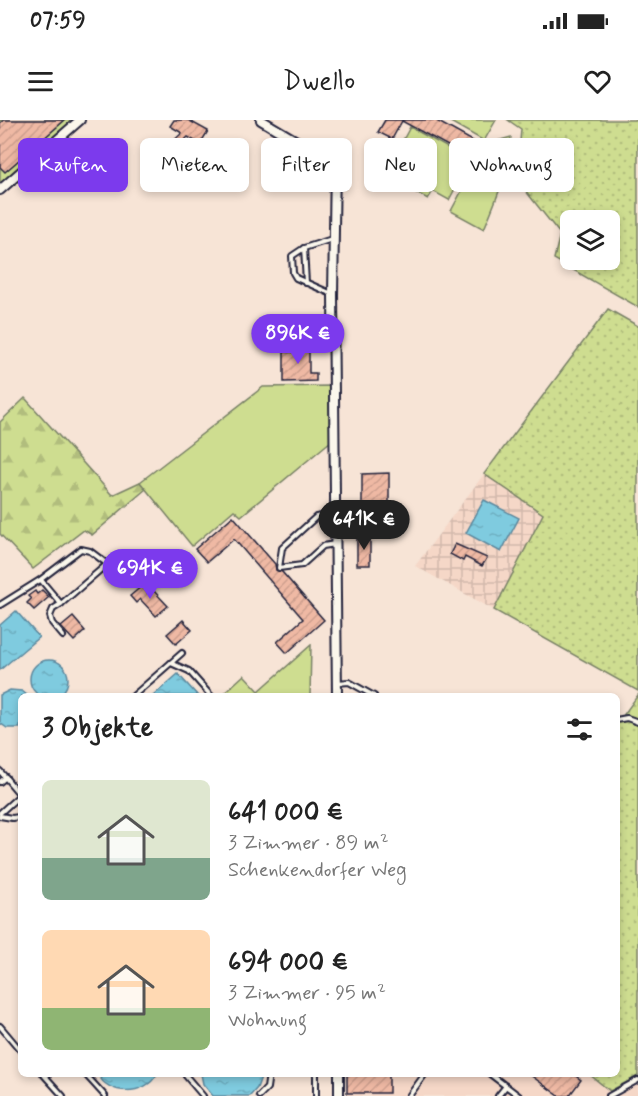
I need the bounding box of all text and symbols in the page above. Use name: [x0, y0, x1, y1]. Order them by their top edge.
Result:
text: 07:59: [30, 7, 86, 35]
text: Dwello: [283, 64, 355, 99]
icon: menu: [24, 65, 57, 98]
icon: heart: [581, 65, 614, 98]
chip: Kaufen: [18, 138, 128, 192]
chip: Mieten: [140, 138, 249, 192]
chip: Filter: [261, 138, 352, 192]
chip: Neu: [364, 138, 437, 192]
chip: Wohnung: [449, 138, 574, 192]
map controls: [560, 210, 620, 270]
button: layers: [560, 210, 620, 270]
pin: 896K €: [249, 314, 347, 365]
text: 896K €: [265, 320, 331, 347]
pin: 641K €: [315, 500, 413, 551]
text: 641K €: [333, 506, 395, 533]
pin: 694K €: [101, 549, 199, 600]
text: 694K €: [117, 555, 183, 582]
text: 3 Objekte: [42, 712, 153, 746]
icon: filters: [563, 713, 596, 746]
text: 641 000 €: [228, 796, 343, 830]
icon: home: [90, 804, 162, 876]
text: 3 Zimmer · 89 m²: [228, 830, 389, 857]
text: Schenkendorfer Weg: [228, 857, 407, 884]
text: 694 000 €: [228, 946, 348, 980]
icon: home: [90, 954, 162, 1026]
text: 3 Zimmer · 95 m²: [228, 980, 386, 1007]
text: Wohnung: [228, 1007, 307, 1034]

